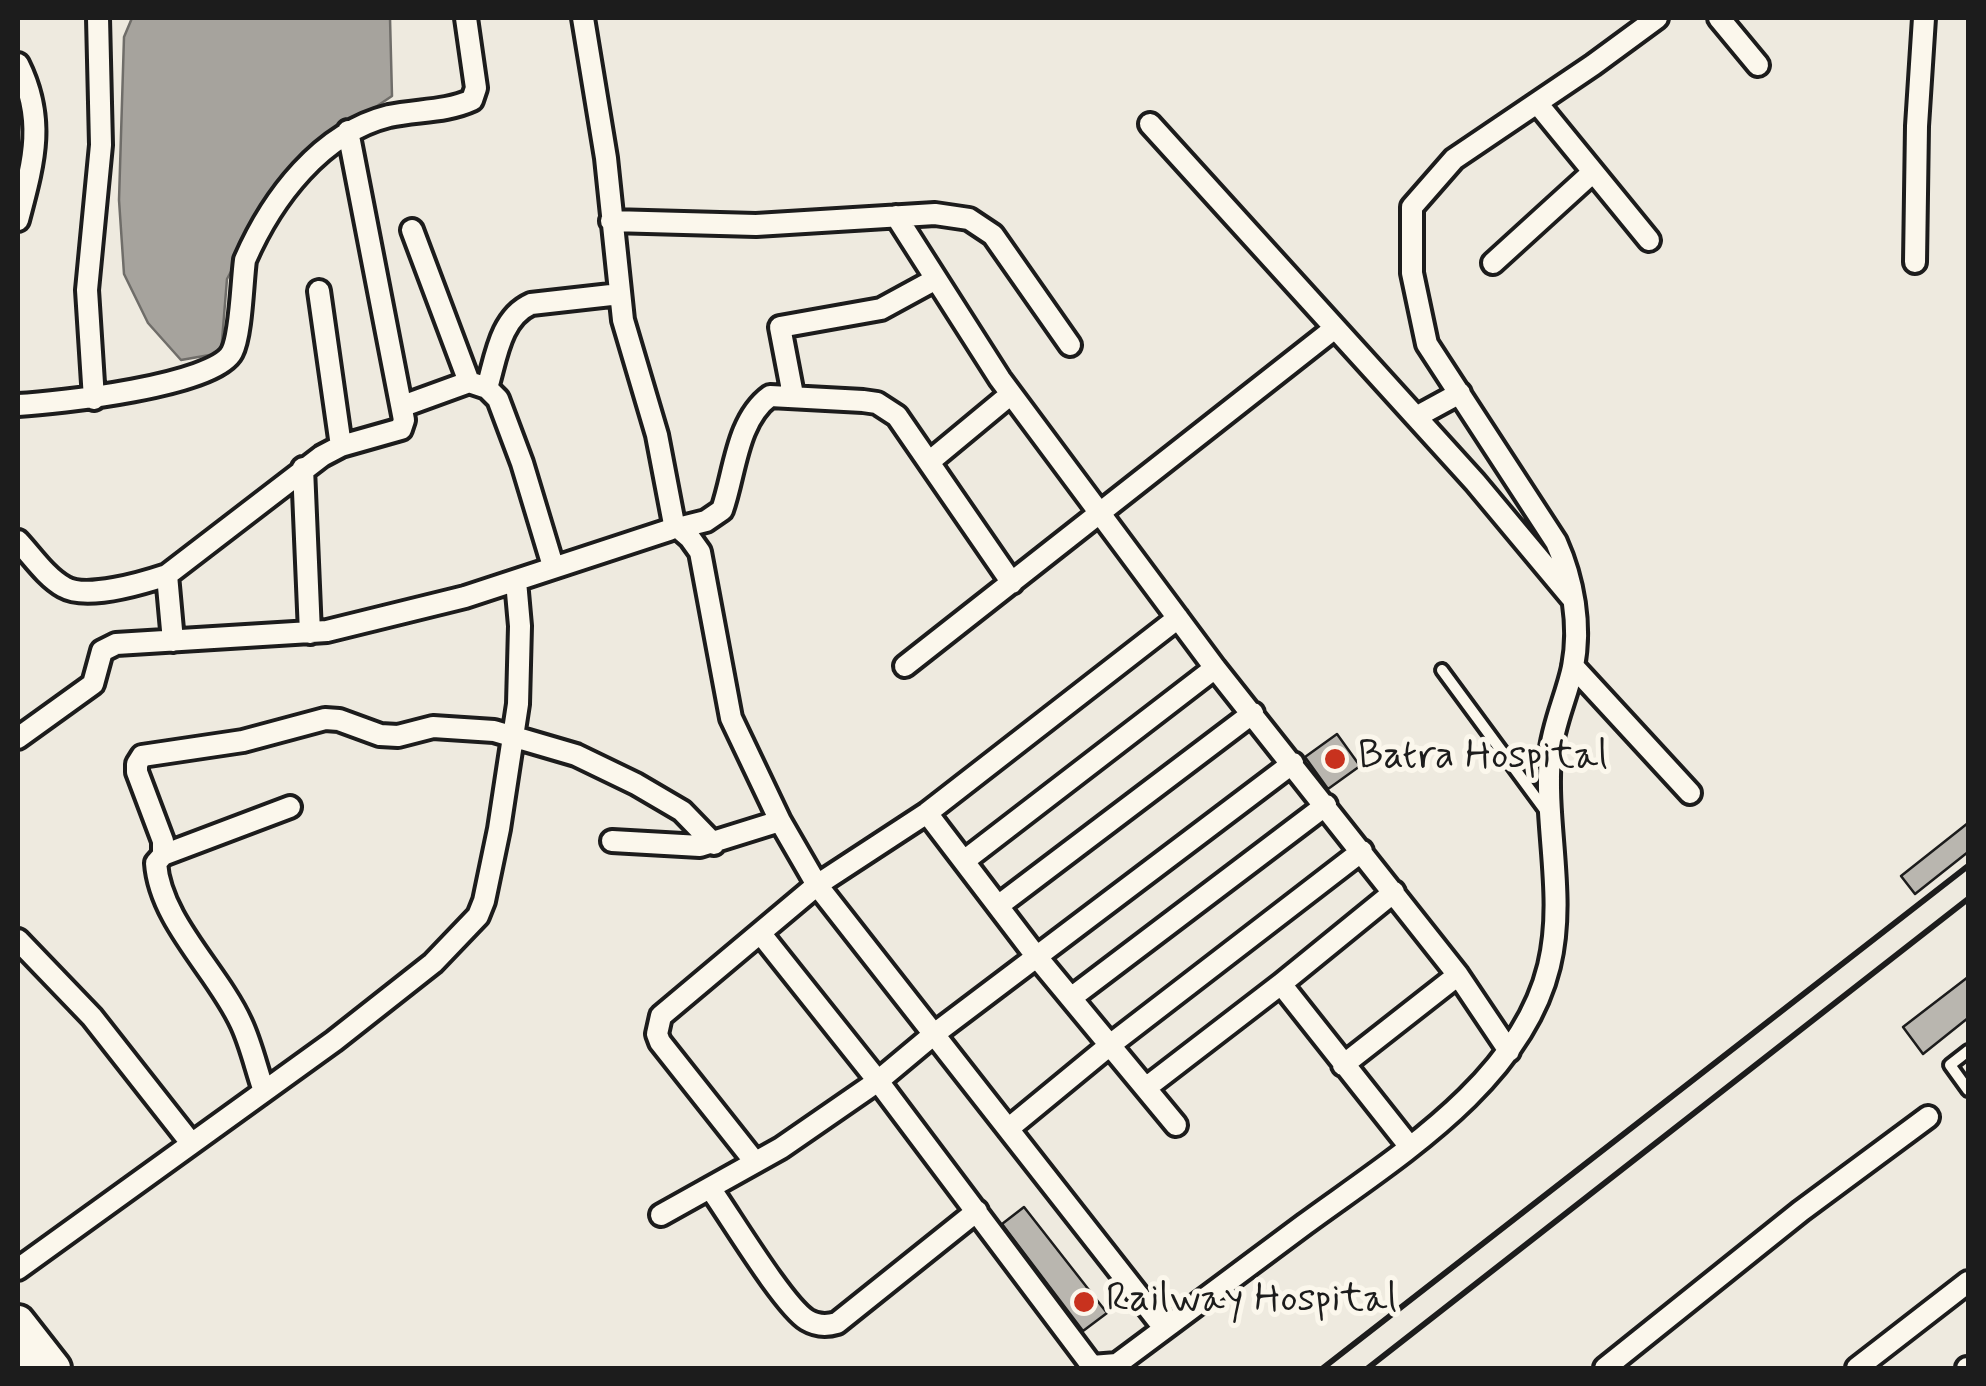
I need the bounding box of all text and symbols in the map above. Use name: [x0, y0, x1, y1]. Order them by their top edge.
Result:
place label: Batra Hospital: [1358, 735, 1608, 783]
marker: Batra Hospital: [1322, 746, 1348, 772]
place label: Railway Hospital: [1106, 1278, 1397, 1326]
marker: Railway Hospital: [1071, 1289, 1097, 1315]

